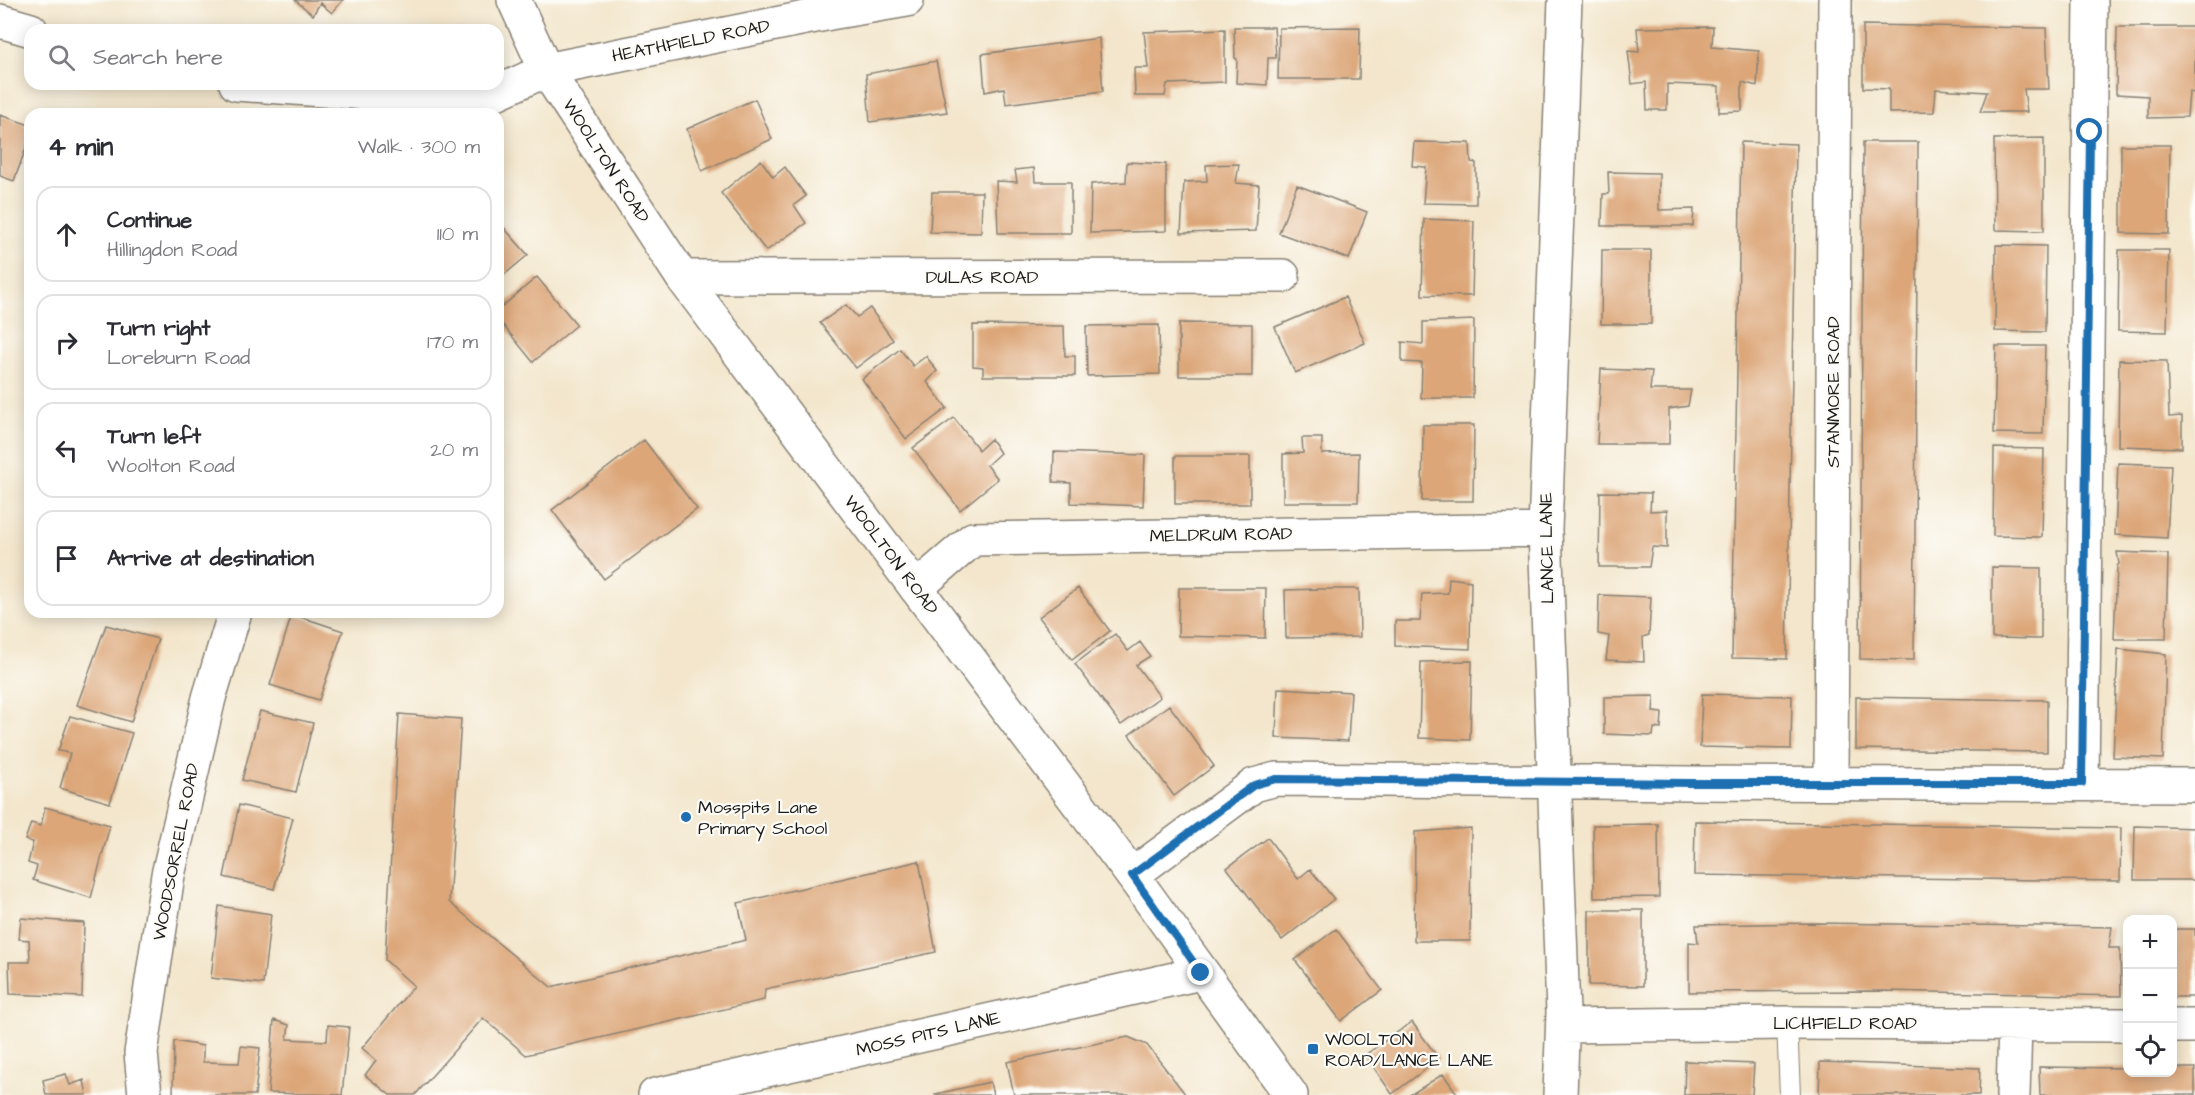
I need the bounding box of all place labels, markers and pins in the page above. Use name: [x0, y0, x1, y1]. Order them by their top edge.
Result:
place label: Mosspits Lane Primary School: [698, 795, 827, 842]
marker: Mosspits Lane Primary School: [679, 810, 693, 824]
place label: WOOLTON ROAD/LANCE LANE: [1325, 1027, 1493, 1073]
marker: WOOLTON ROAD/LANCE LANE: [1306, 1042, 1320, 1056]

